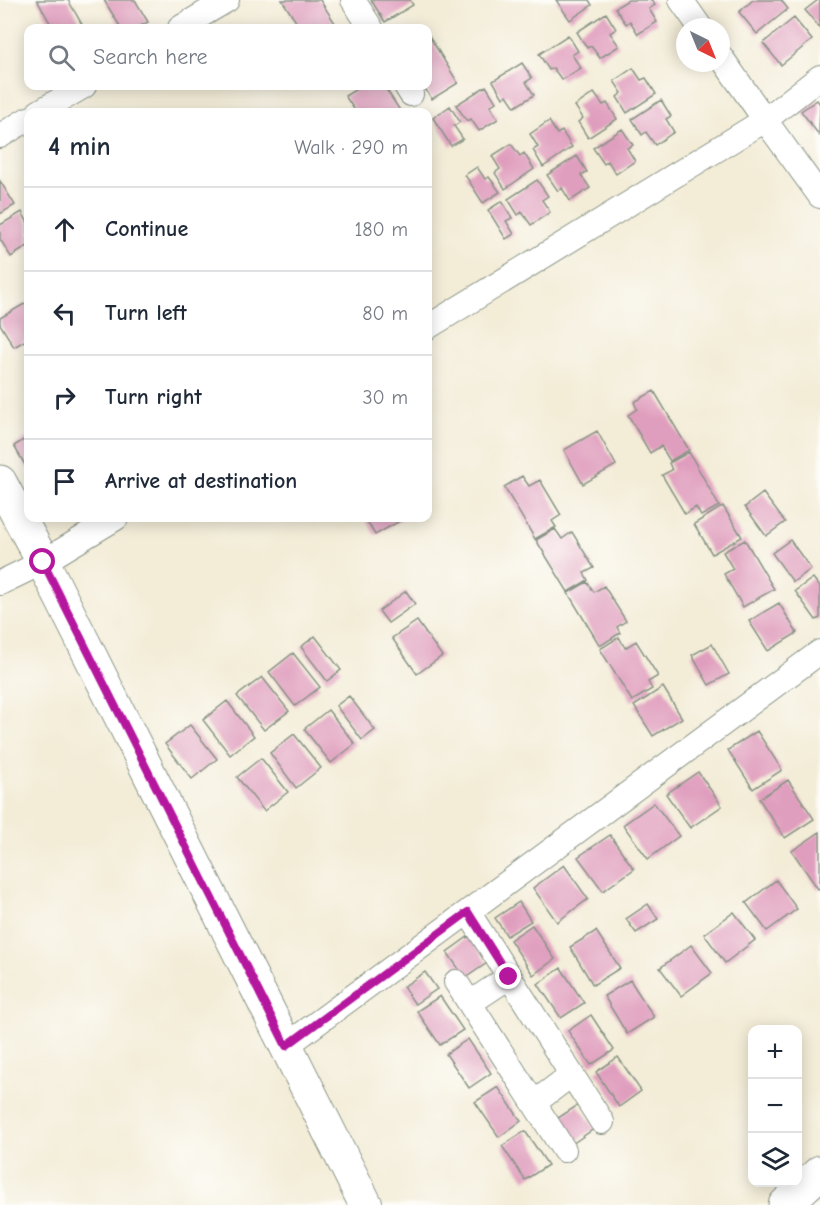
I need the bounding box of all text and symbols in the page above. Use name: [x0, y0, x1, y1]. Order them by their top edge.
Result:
north arrow: [676, 18, 730, 72]
search box: [24, 24, 432, 90]
icon: search: [45, 41, 78, 74]
text: Search here: [93, 44, 208, 70]
text: 4 min: [48, 132, 111, 162]
text: Walk · 290 m: [294, 136, 408, 159]
icon: ahead: [48, 213, 81, 246]
text: Continue: [105, 216, 188, 242]
text: 180 m: [354, 218, 408, 241]
icon: left: [48, 297, 81, 330]
text: Turn left: [105, 300, 187, 326]
text: 80 m: [362, 302, 408, 325]
icon: right: [48, 381, 81, 414]
text: Turn right: [105, 384, 202, 410]
text: 30 m: [362, 386, 408, 409]
icon: arrive: [48, 465, 81, 498]
text: Arrive at destination: [105, 468, 297, 494]
route start: [29, 548, 55, 574]
route end: [495, 963, 521, 989]
map controls: [748, 1025, 802, 1187]
button: +: [748, 1025, 802, 1079]
button: −: [748, 1079, 802, 1133]
button: layers: [748, 1133, 802, 1187]

